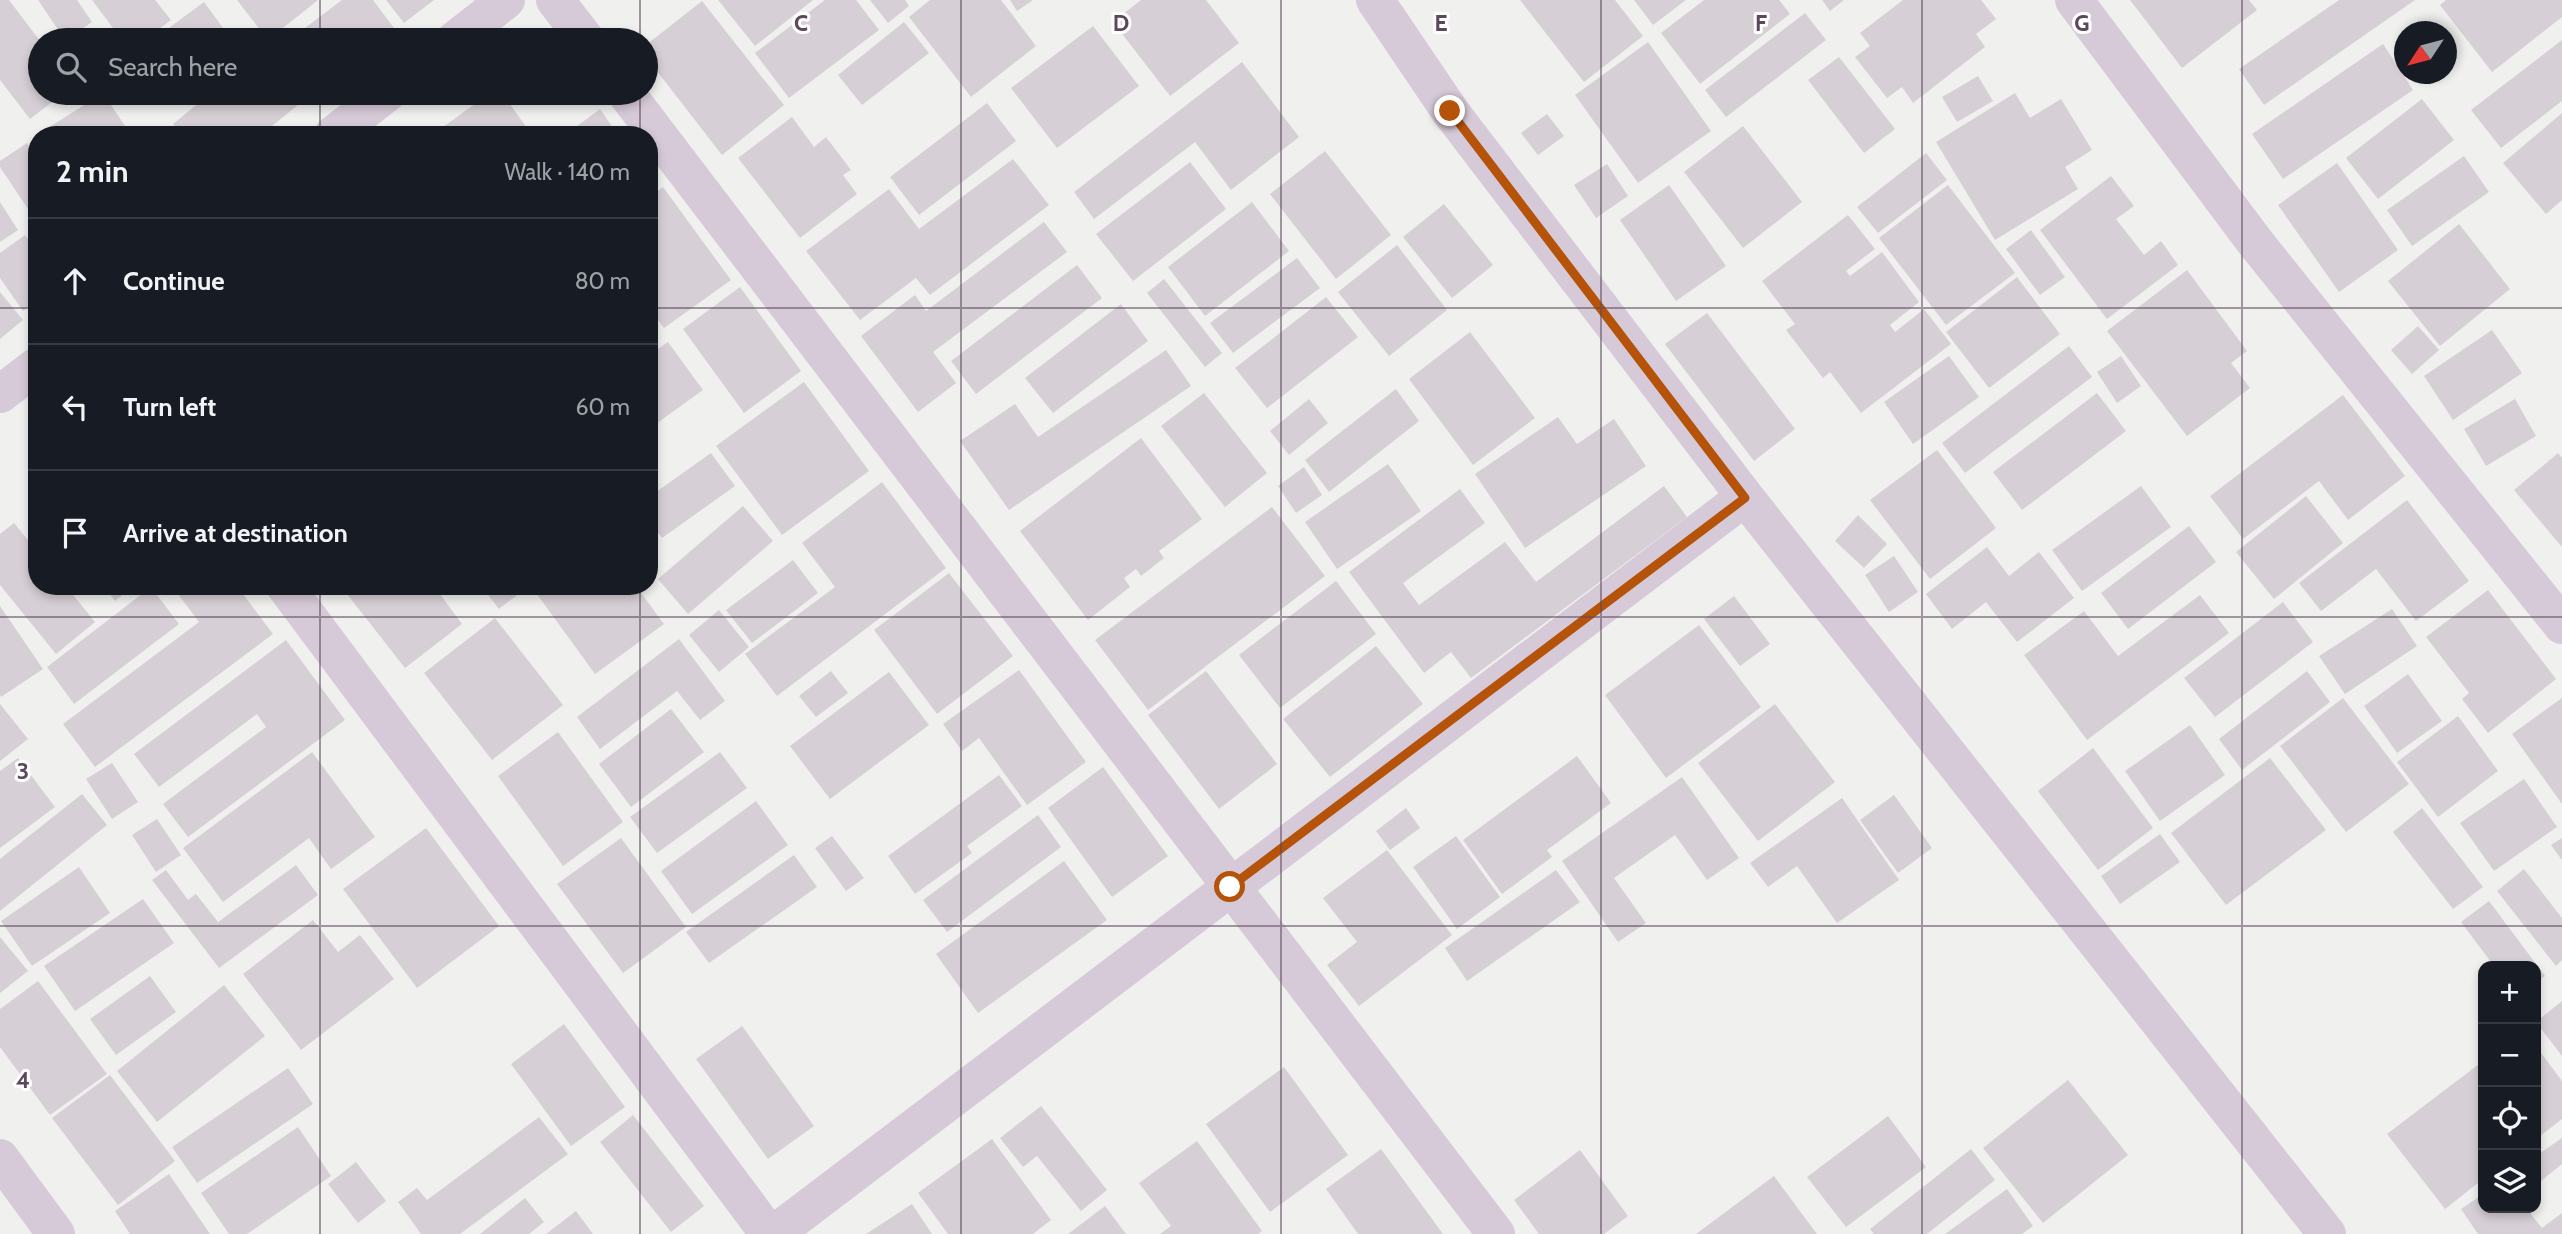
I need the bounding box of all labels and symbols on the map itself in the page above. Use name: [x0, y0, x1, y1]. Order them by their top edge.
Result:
text: C: [794, 9, 808, 37]
text: D: [1113, 9, 1129, 37]
text: E: [1434, 9, 1448, 37]
text: F: [1755, 9, 1767, 37]
text: G: [2074, 9, 2090, 37]
north arrow: [2394, 21, 2457, 84]
route end: [1434, 95, 1465, 126]
text: 3: [17, 757, 29, 785]
route start: [1214, 871, 1245, 902]
text: 4: [16, 1066, 30, 1094]

